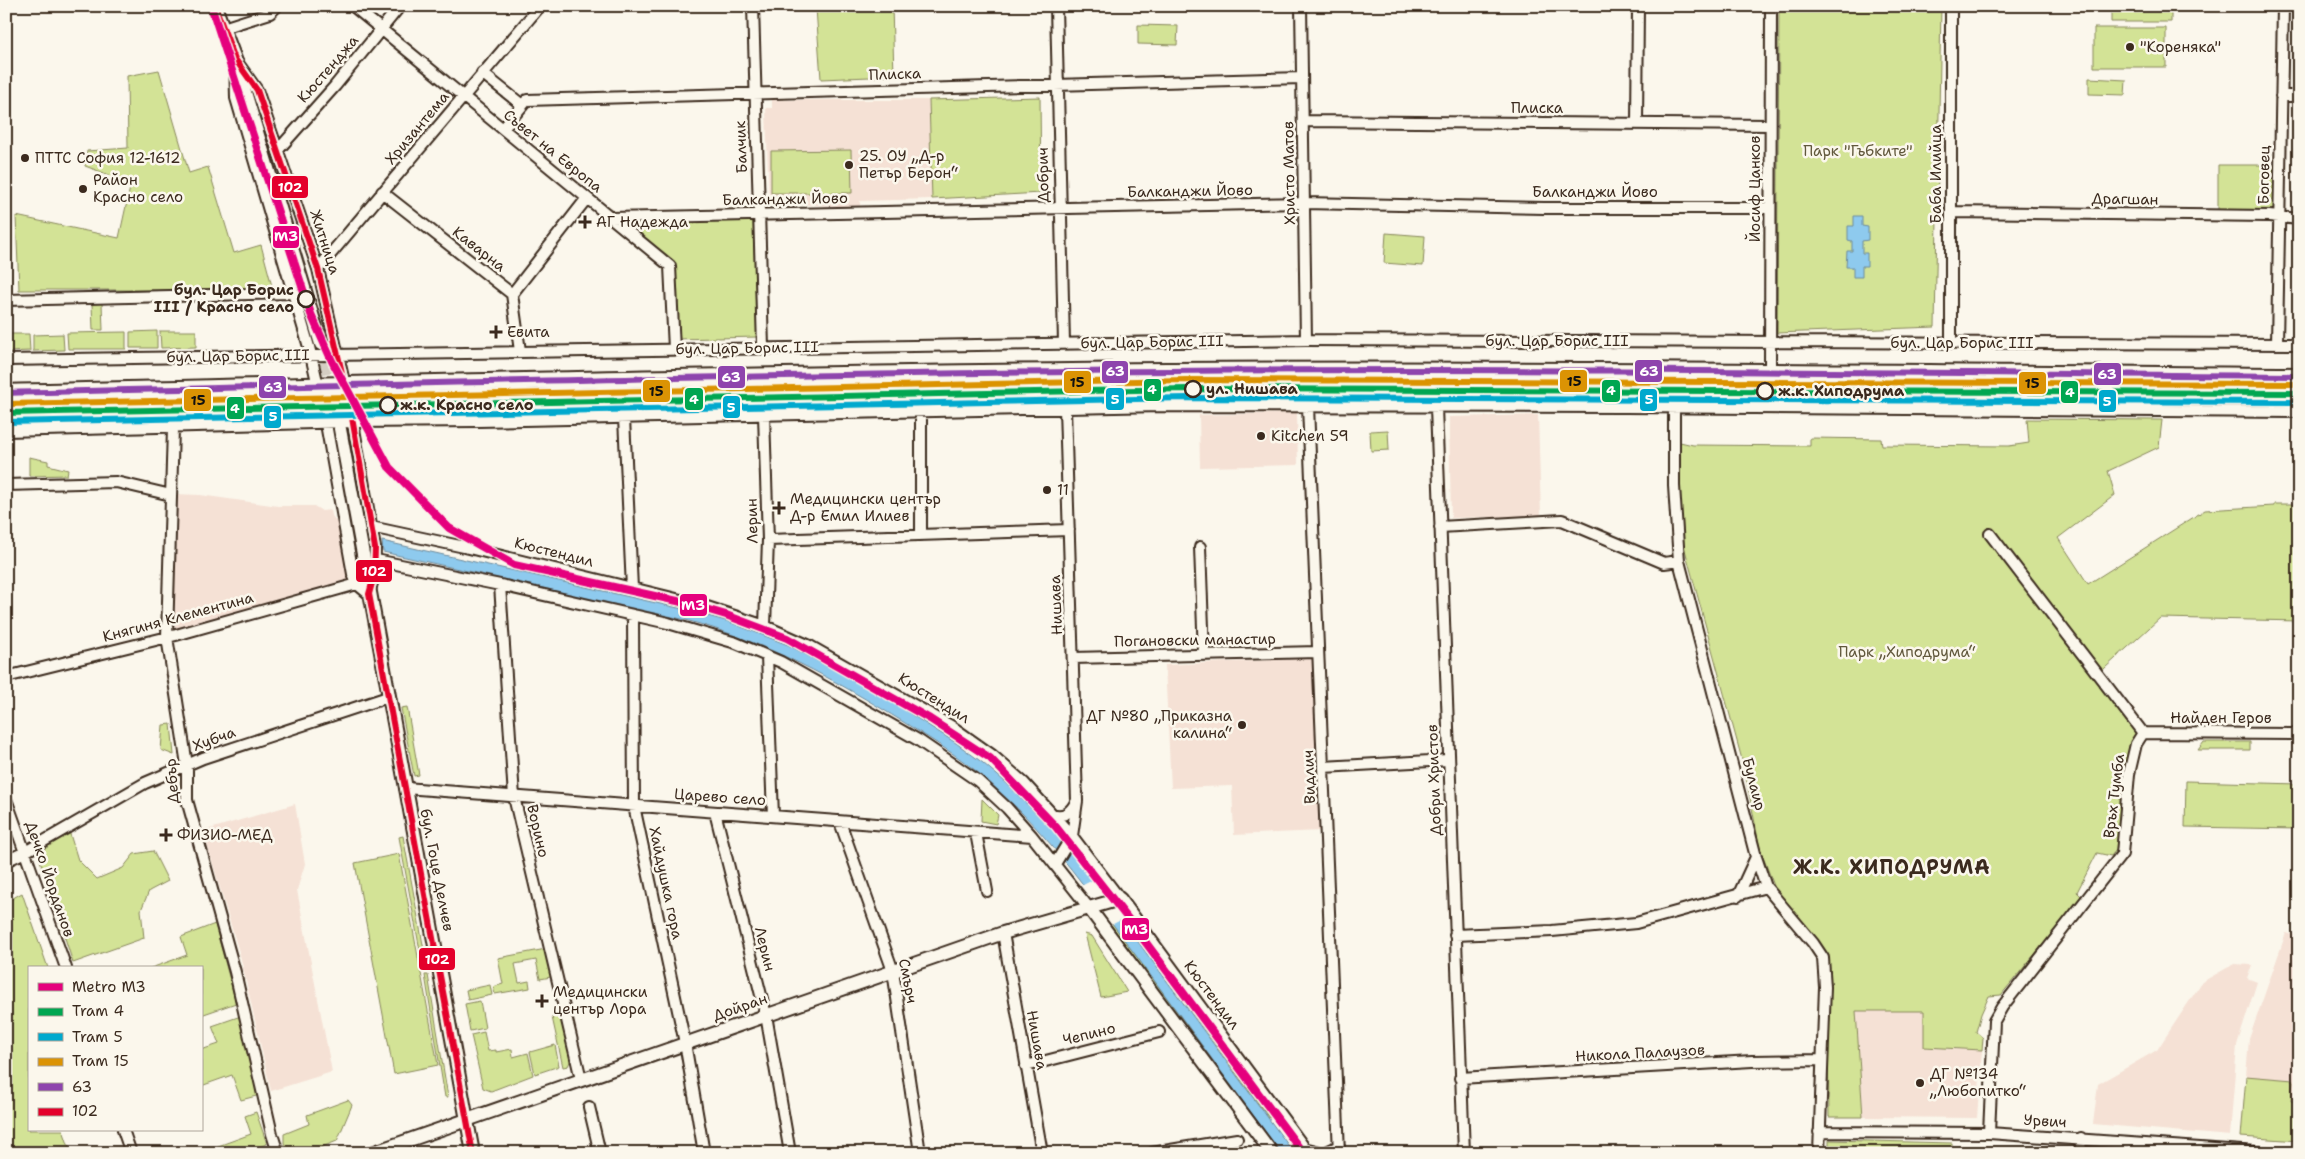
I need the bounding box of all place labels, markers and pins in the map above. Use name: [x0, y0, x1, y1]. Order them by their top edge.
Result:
place label: "Кореняка": [2140, 37, 2221, 57]
marker: "Кореняка": [2124, 41, 2136, 53]
place label: 25. ОУ „Д-р Петър Берон“: [859, 146, 958, 183]
place label: ПТТС София 12-1612: [35, 148, 180, 168]
marker: ПТТС София 12-1612: [19, 152, 31, 164]
marker: 25. ОУ „Д-р Петър Берон“: [843, 159, 855, 171]
place label: Район Красно село: [93, 170, 183, 207]
marker: Район Красно село: [77, 183, 89, 195]
place label: АГ Надежда: [596, 212, 689, 232]
marker: АГ Надежда: [578, 215, 592, 229]
place label: бул. Цар Борис III / Красно село: [154, 280, 294, 317]
marker: бул. Цар Борис III / Красно село: [297, 290, 315, 308]
place label: Евита: [507, 322, 550, 342]
marker: Евита: [489, 325, 503, 339]
place label: ул. Нишава: [1206, 379, 1299, 399]
marker: ул. Нишава: [1184, 380, 1202, 398]
place label: ж.к. Хиподрума: [1778, 381, 1905, 401]
marker: ж.к. Хиподрума: [1756, 382, 1774, 400]
place label: ж.к. Красно село: [400, 395, 534, 415]
marker: ж.к. Красно село: [379, 396, 397, 414]
place label: Kitchen 59: [1271, 426, 1349, 446]
marker: Kitchen 59: [1255, 430, 1267, 442]
place label: 11: [1057, 480, 1069, 500]
marker: 11: [1041, 484, 1053, 496]
place label: Медицински център Д-р Емил Илиев: [790, 489, 941, 526]
marker: Медицински център Д-р Емил Илиев: [772, 501, 786, 515]
place label: ДГ №80 „Приказна калина“: [1086, 706, 1233, 743]
marker: ДГ №80 „Приказна калина“: [1236, 719, 1248, 731]
place label: ФИЗИО-МЕД: [177, 825, 273, 845]
marker: ФИЗИО-МЕД: [159, 828, 173, 842]
place label: Медицински център Лора: [553, 982, 648, 1019]
marker: Медицински център Лора: [535, 994, 549, 1008]
place label: ДГ №134 „Любопитко“: [1929, 1064, 2026, 1101]
marker: ДГ №134 „Любопитко“: [1914, 1077, 1926, 1089]

